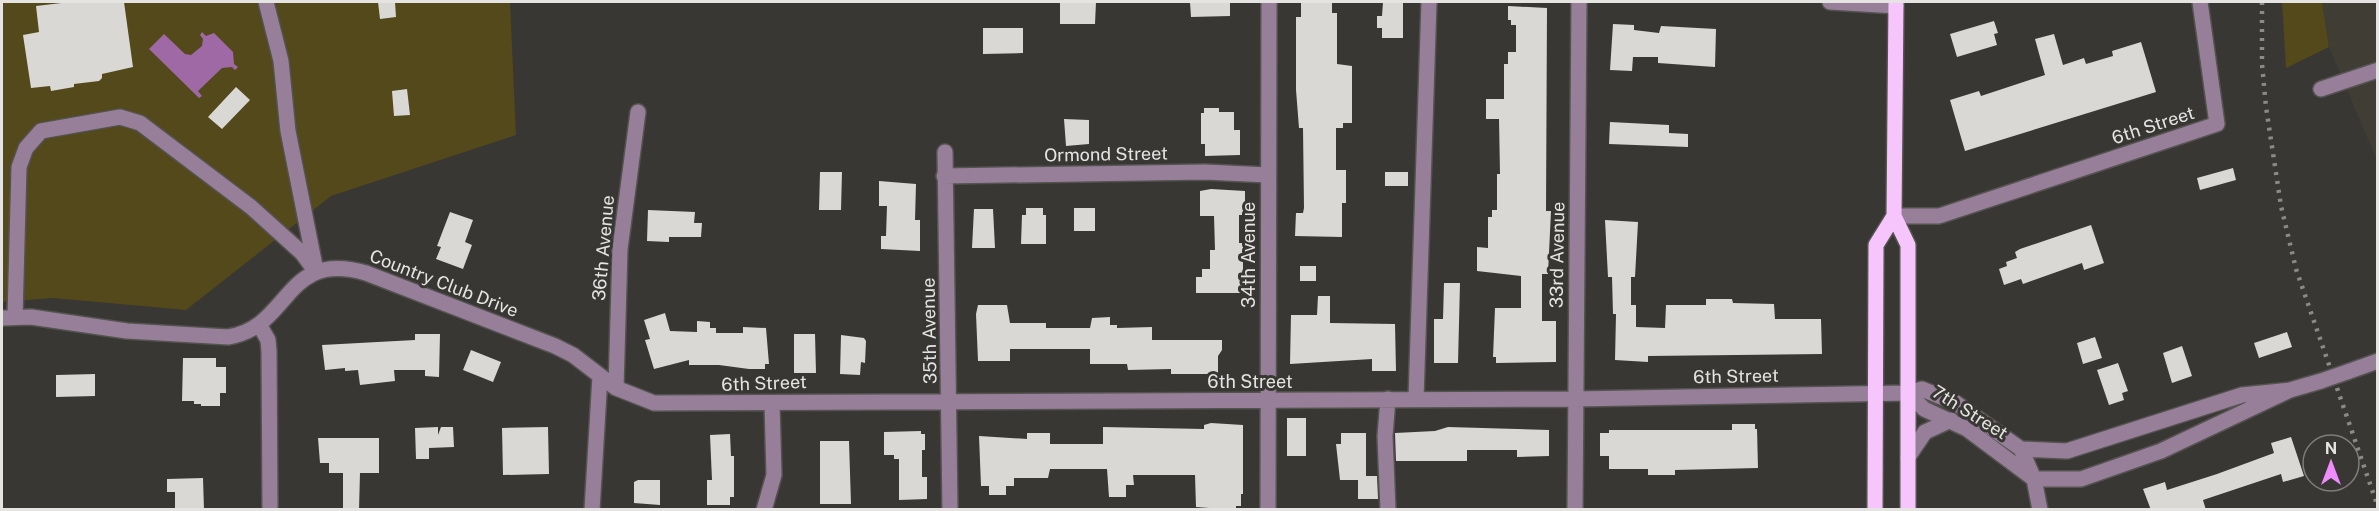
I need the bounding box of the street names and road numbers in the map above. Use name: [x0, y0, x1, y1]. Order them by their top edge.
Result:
street label: 6th Street: [2109, 102, 2197, 148]
street label: Ormond Street: [1044, 142, 1168, 166]
street label: 36th Avenue: [588, 194, 618, 302]
street label: 34th Avenue: [1238, 202, 1259, 308]
street label: 33rd Avenue: [1546, 202, 1568, 308]
street label: Country Club Drive: [367, 245, 521, 321]
street label: 35th Avenue: [918, 278, 940, 384]
street label: 6th Street: [1693, 365, 1779, 387]
street label: 6th Street: [721, 371, 807, 395]
street label: 6th Street: [1207, 371, 1293, 392]
street label: 7th Street: [1928, 381, 2012, 443]

